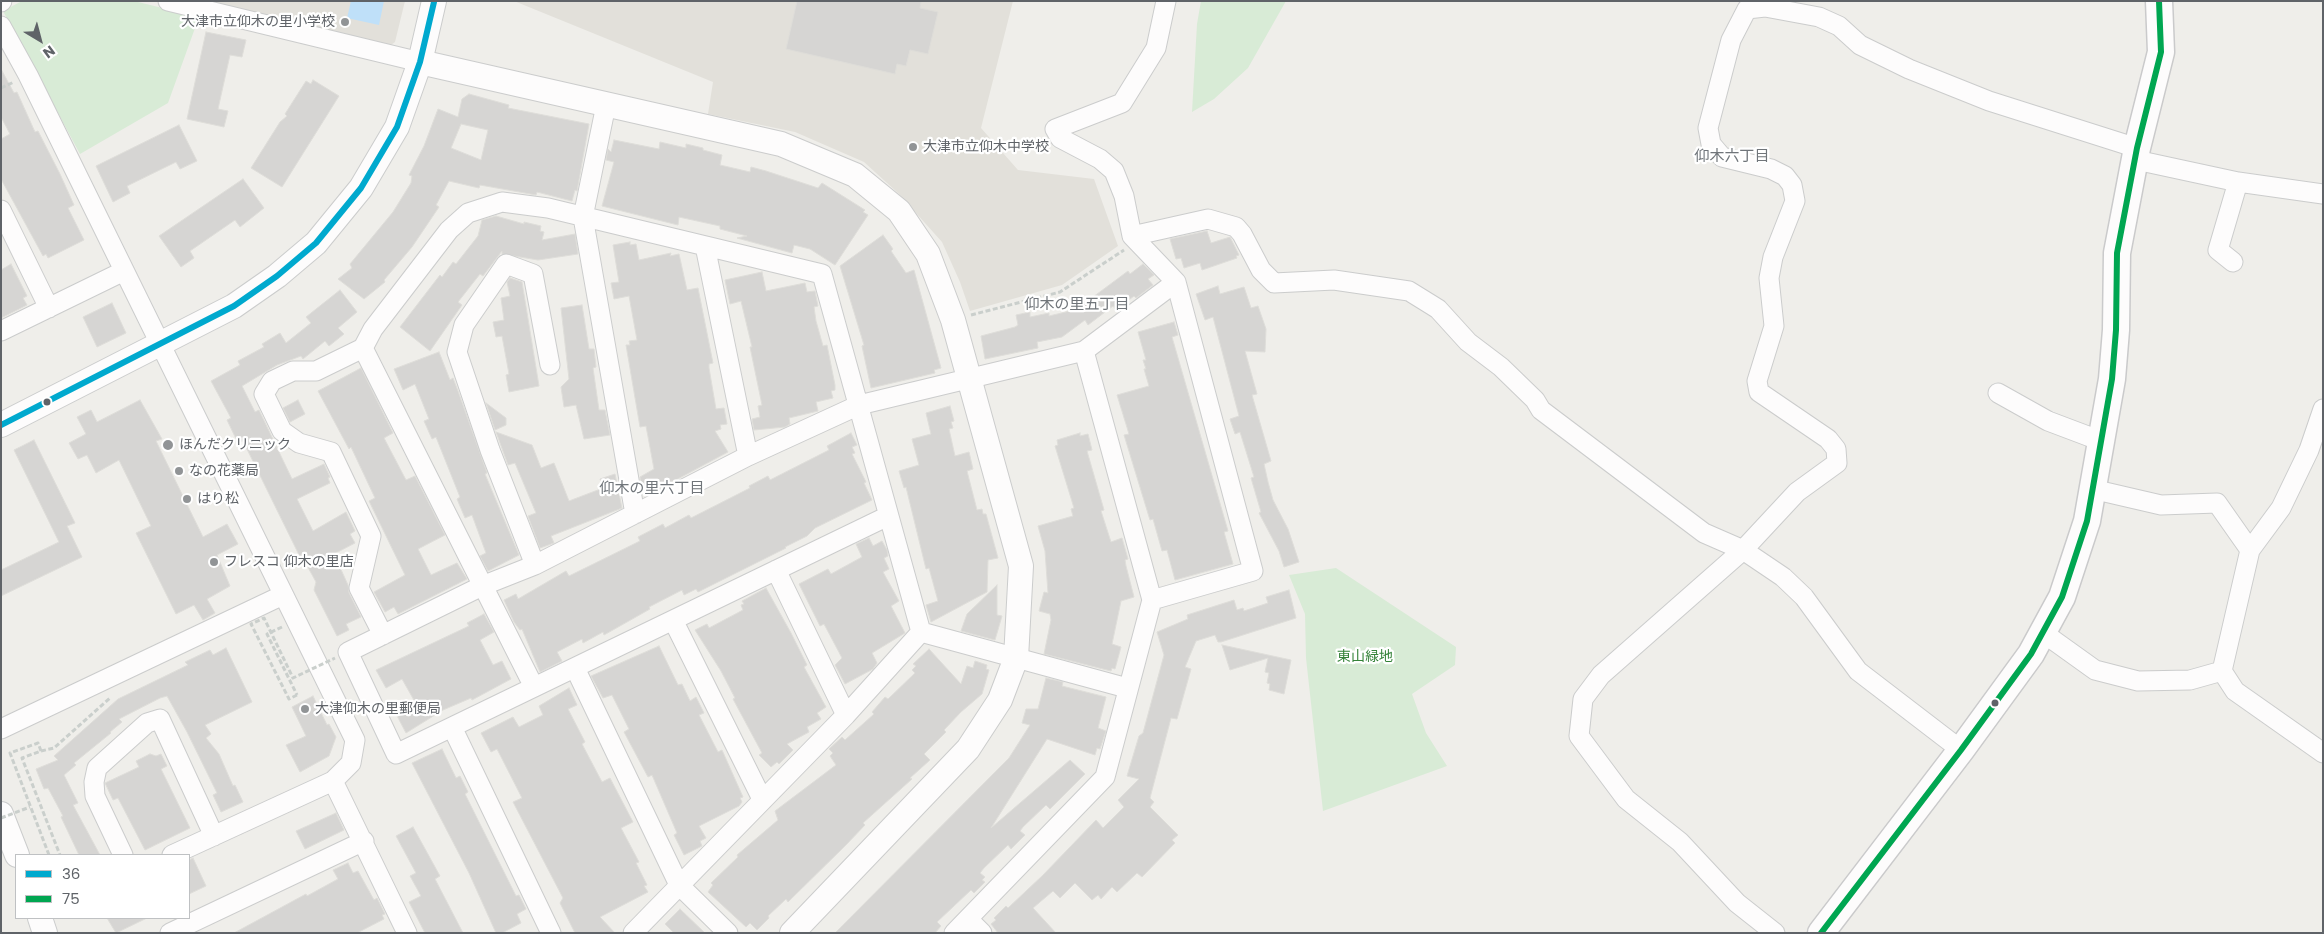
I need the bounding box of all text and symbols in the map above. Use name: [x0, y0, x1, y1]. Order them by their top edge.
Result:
place label: 大津市立仰木の里小学校: [181, 14, 335, 30]
north arrow: [15, 15, 65, 65]
marker: 大津市立仰木の里小学校: [339, 16, 351, 28]
text: N: [39, 41, 59, 63]
place label: 大津市立仰木中学校: [923, 139, 1049, 155]
marker: 大津市立仰木中学校: [907, 141, 919, 153]
district label: 仰木六丁目: [1695, 148, 1769, 166]
district label: 仰木の里五丁目: [1025, 296, 1129, 314]
unlabelled marker: [42, 397, 52, 407]
place label: ほんだクリニック: [179, 437, 291, 453]
marker: ほんだクリニック: [161, 438, 175, 452]
place label: なの花薬局: [189, 463, 259, 479]
marker: なの花薬局: [173, 465, 185, 477]
district label: 仰木の里六丁目: [600, 480, 704, 498]
place label: はり松: [197, 491, 239, 507]
marker: はり松: [181, 493, 193, 505]
place label: フレスコ 仰木の里店: [224, 554, 354, 570]
marker: フレスコ 仰木の里店: [208, 556, 220, 568]
park label: 東山緑地: [1337, 649, 1393, 665]
unlabelled marker: [1990, 698, 2000, 708]
place label: 大津仰木の里郵便局: [315, 701, 441, 717]
marker: 大津仰木の里郵便局: [299, 703, 311, 715]
legend: [15, 854, 190, 919]
text: 36: [62, 863, 80, 884]
text: 75: [62, 888, 80, 909]

